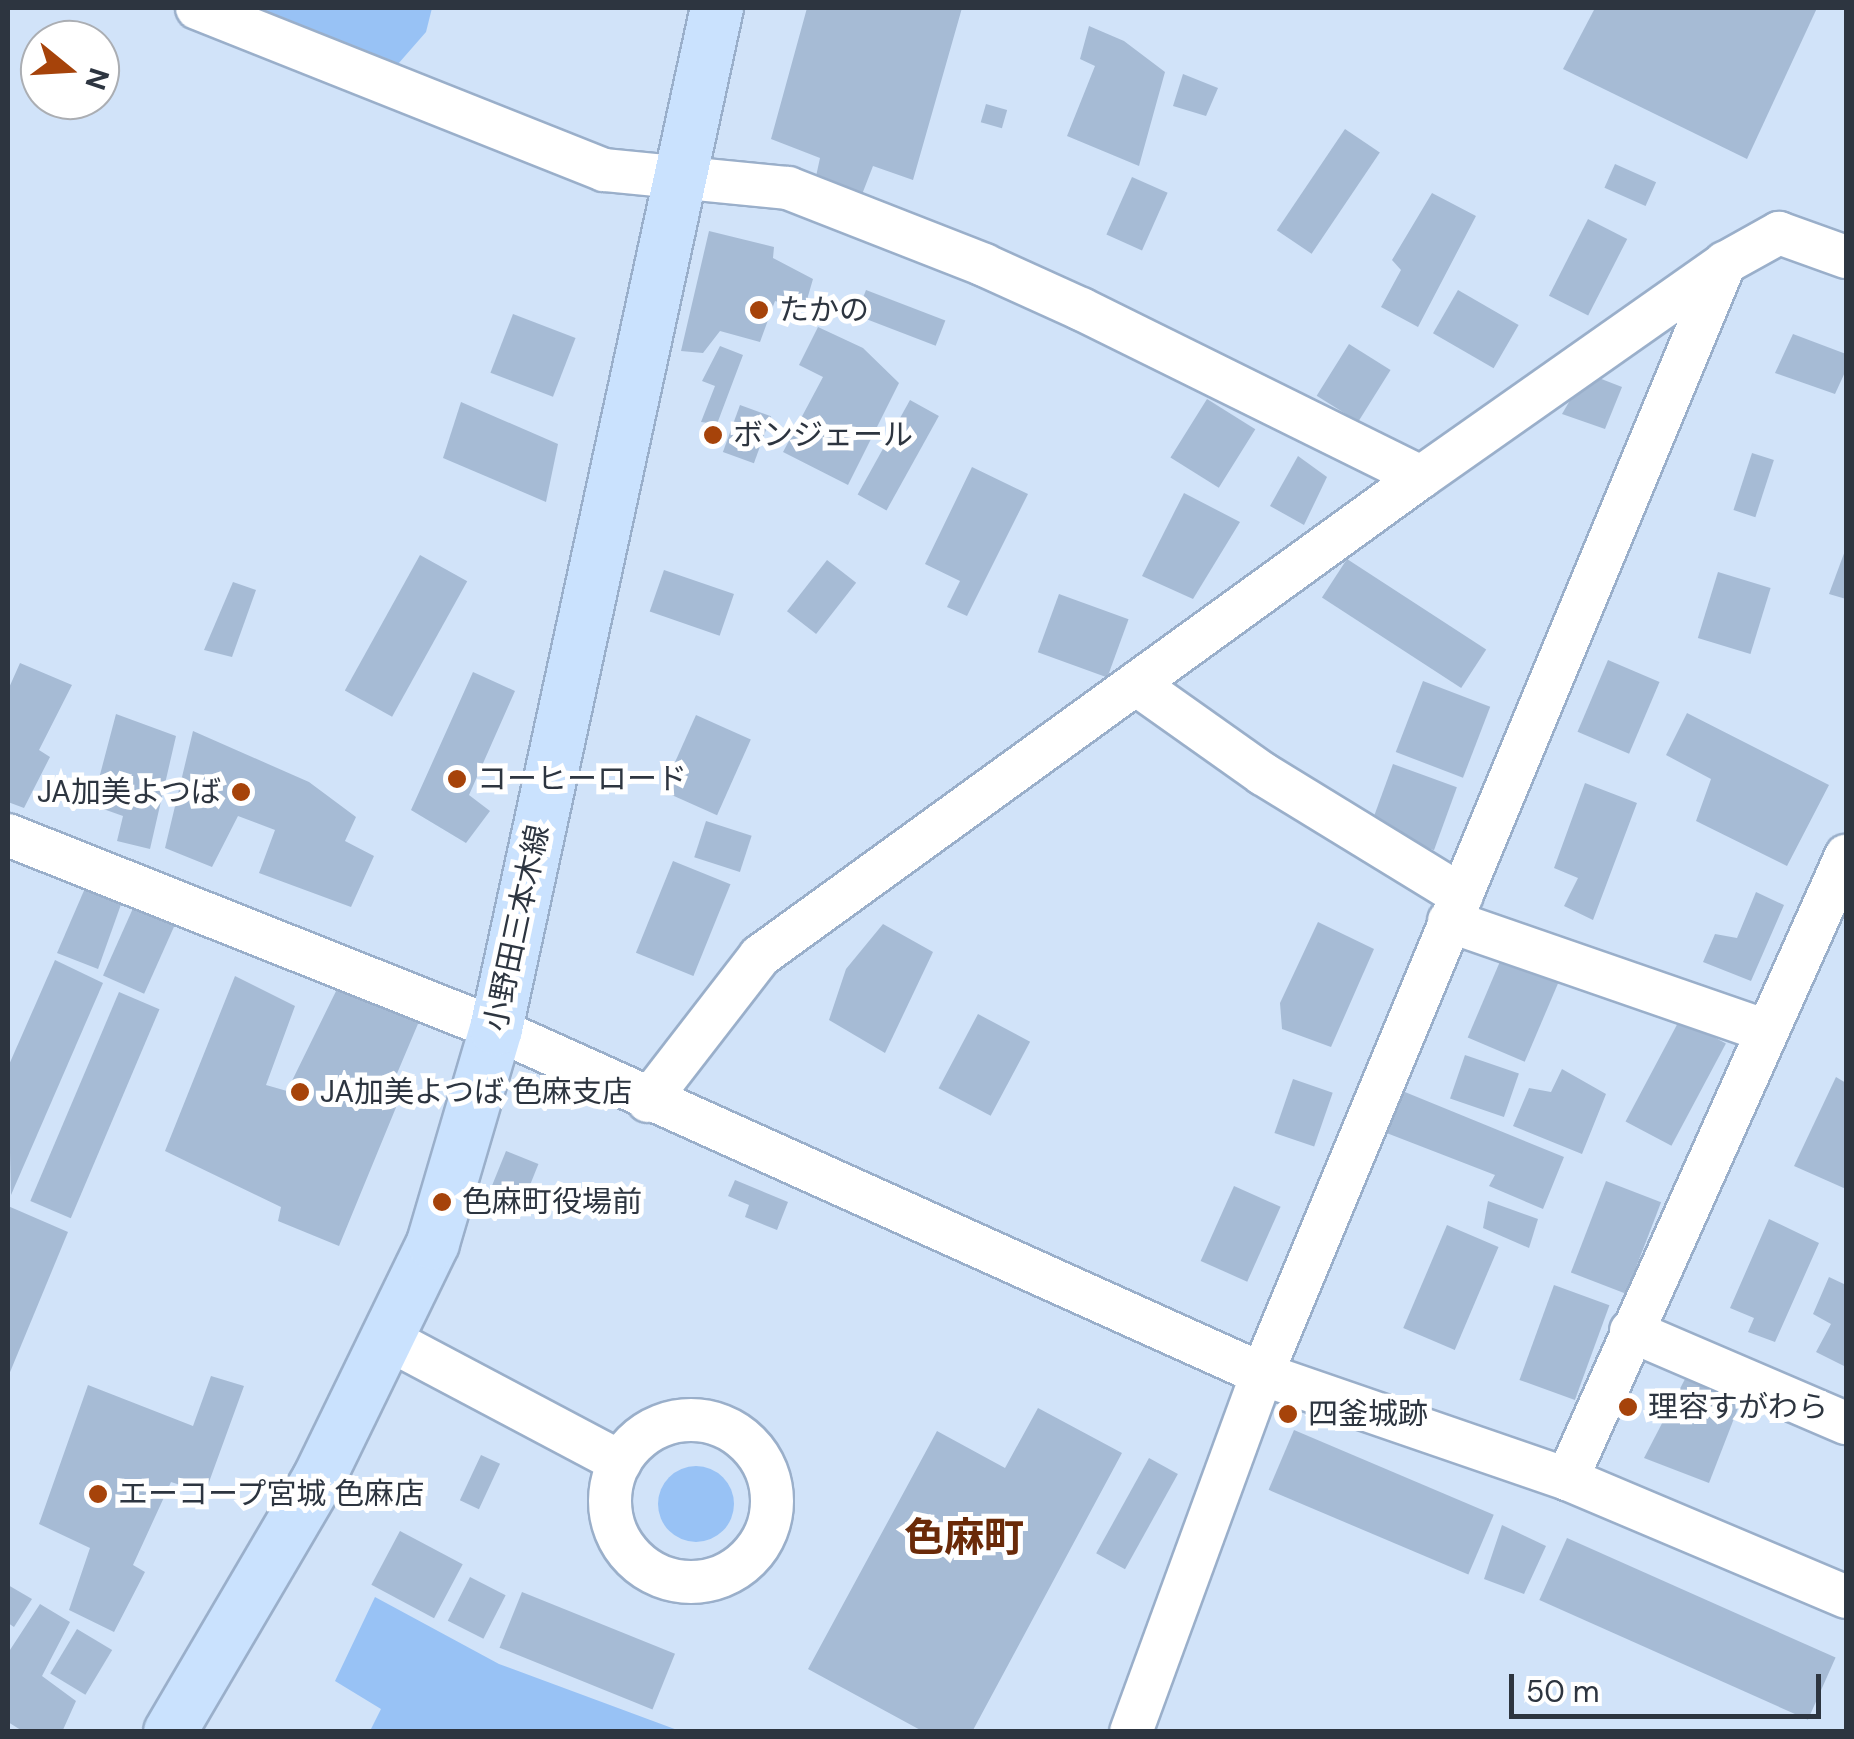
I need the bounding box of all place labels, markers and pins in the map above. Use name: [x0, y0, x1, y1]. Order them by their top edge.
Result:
place label: たかの: [779, 292, 869, 328]
marker: たかの: [748, 299, 770, 321]
place label: ボンジェール: [733, 417, 913, 453]
marker: ボンジェール: [702, 424, 724, 446]
place label: コーヒーロード: [477, 761, 687, 797]
marker: コーヒーロード: [446, 768, 468, 790]
place label: JA加美よつば: [37, 774, 221, 810]
marker: JA加美よつば: [230, 781, 252, 803]
place label: JA加美よつば 色麻支店: [320, 1074, 632, 1110]
marker: JA加美よつば 色麻支店: [289, 1081, 311, 1103]
place label: 色麻町役場前: [462, 1184, 642, 1220]
marker: 色麻町役場前: [431, 1191, 453, 1213]
place label: 理容すがわら: [1648, 1389, 1828, 1425]
place label: 四釜城跡: [1308, 1396, 1428, 1432]
marker: 理容すがわら: [1617, 1396, 1639, 1418]
marker: 四釜城跡: [1277, 1403, 1299, 1425]
place label: エーコープ宮城 色麻店: [118, 1476, 426, 1512]
marker: エーコープ宮城 色麻店: [87, 1483, 109, 1505]

